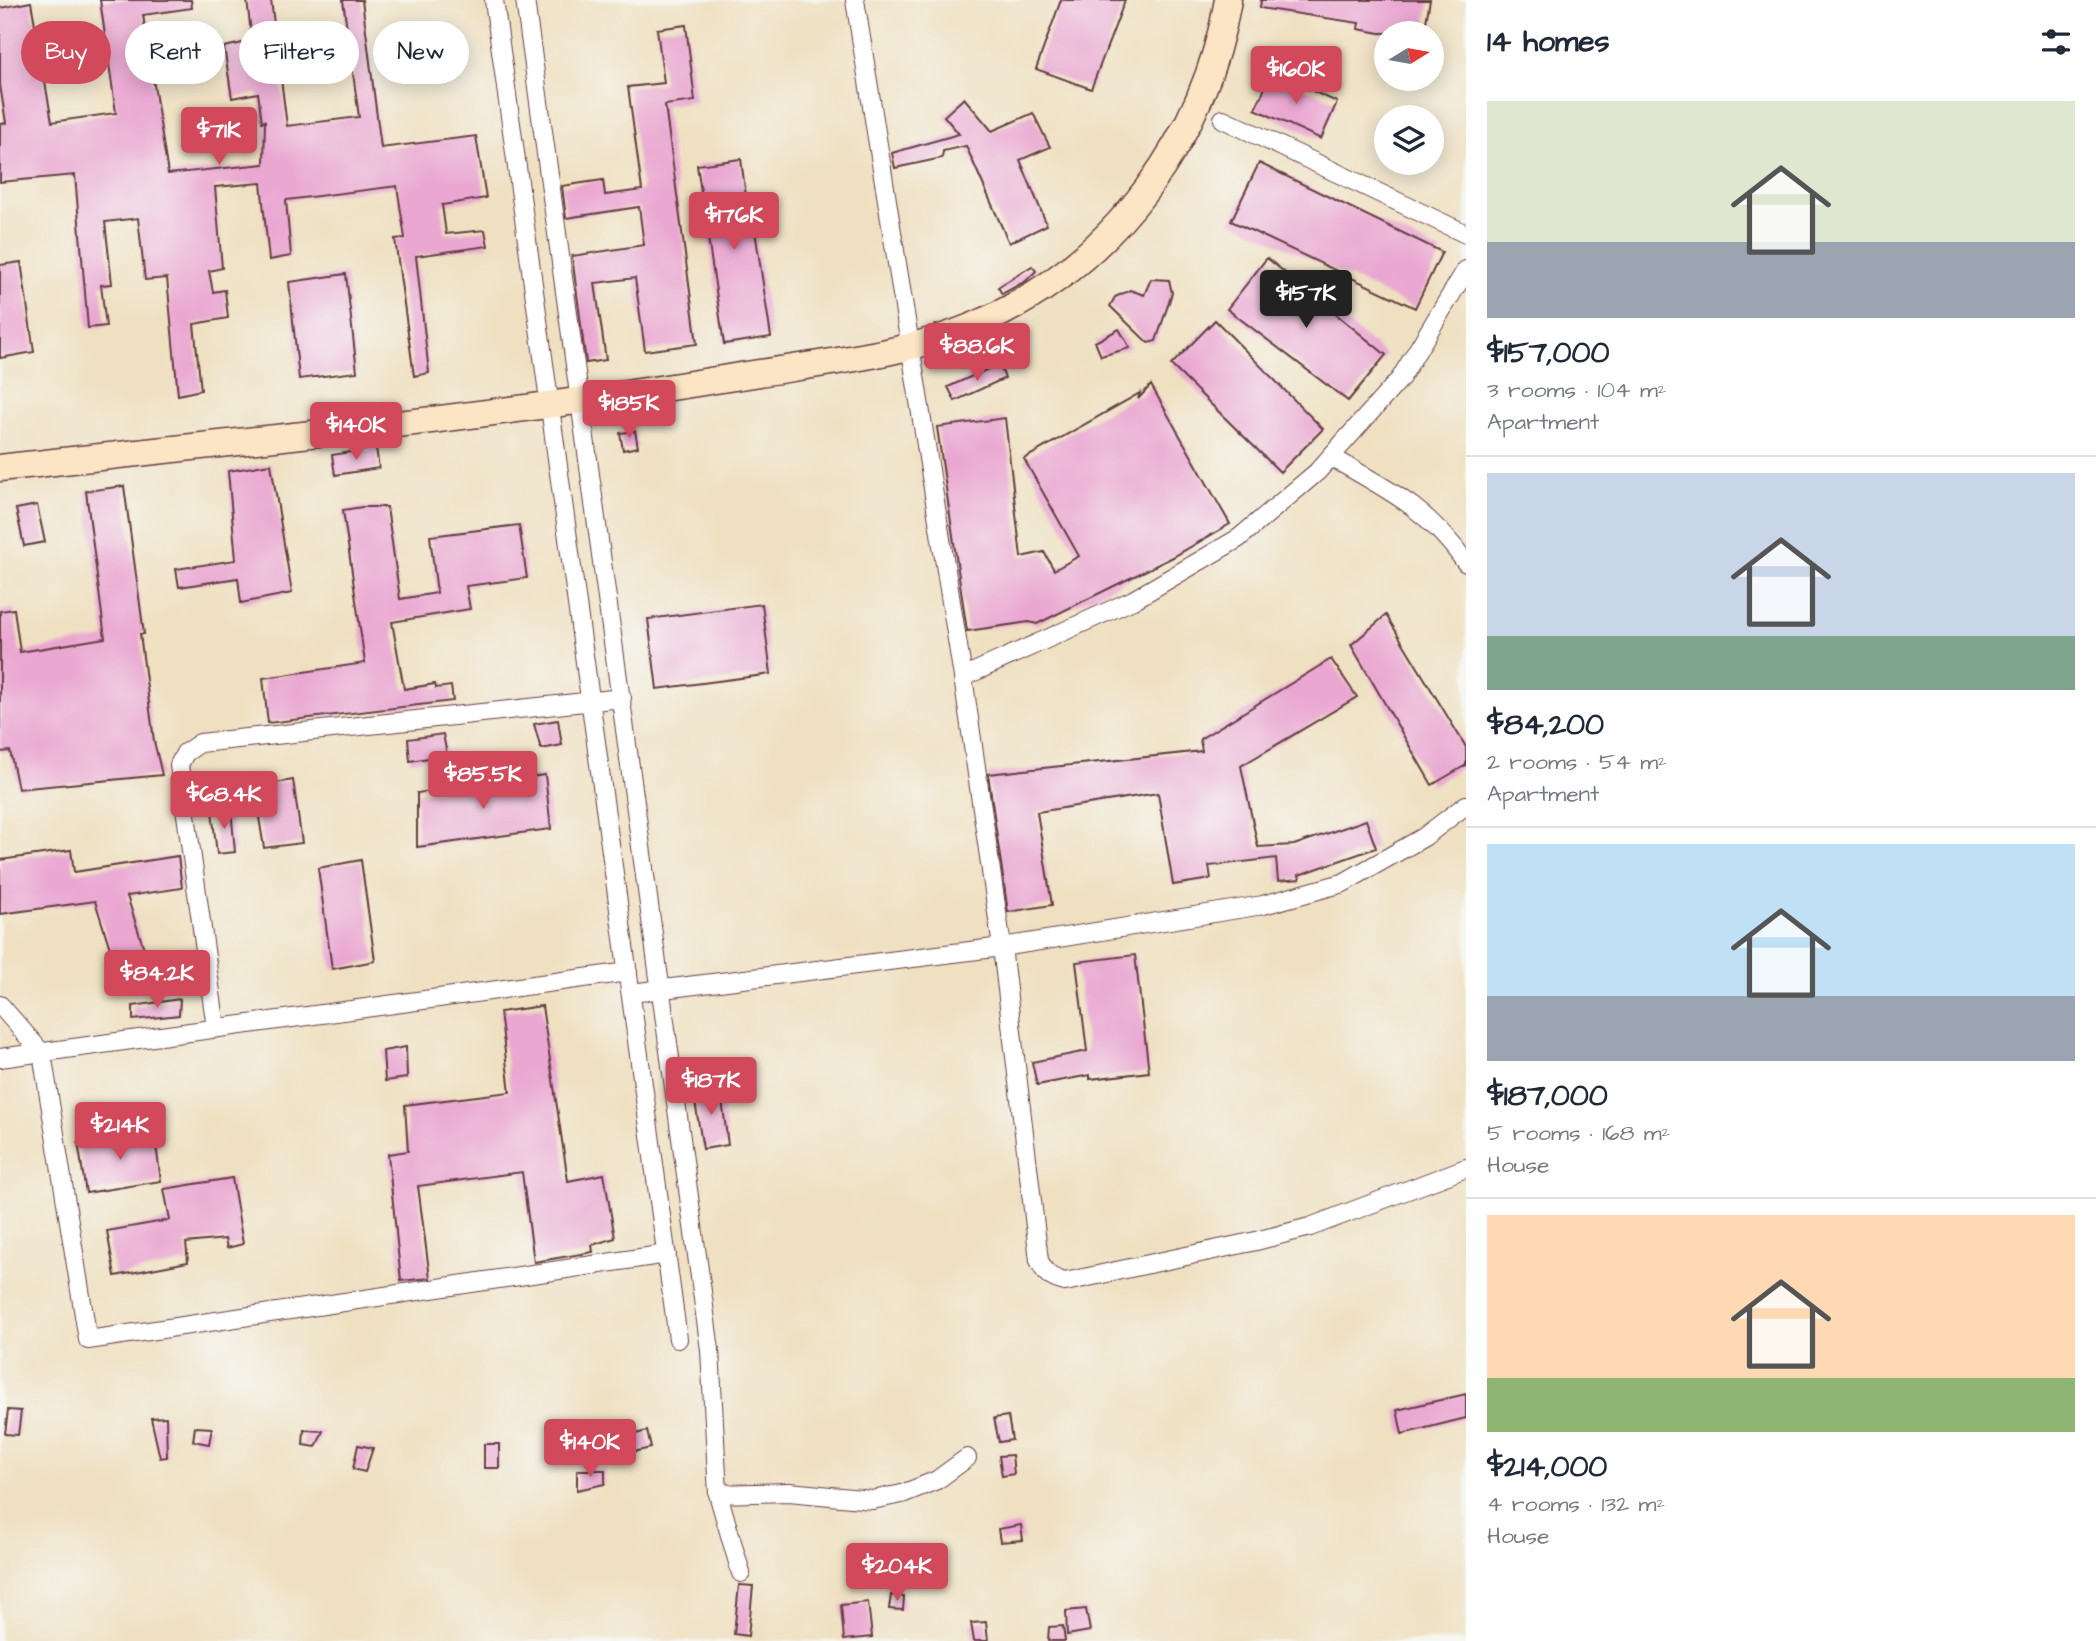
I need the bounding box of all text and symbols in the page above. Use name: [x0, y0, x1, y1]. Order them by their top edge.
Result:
chip: Buy: [21, 21, 111, 84]
chip: Rent: [125, 21, 225, 84]
chip: Filters: [239, 21, 359, 84]
chip: New: [373, 21, 469, 84]
north arrow: [1374, 21, 1444, 91]
map controls: [1374, 21, 1444, 175]
text: 14 homes: [1487, 21, 1610, 63]
icon: filters: [2037, 23, 2075, 61]
pin: $160K: [1247, 46, 1345, 106]
text: $160K: [1267, 53, 1325, 85]
button: layers: [1374, 105, 1444, 175]
pin: $71K: [178, 108, 260, 167]
text: $71K: [197, 114, 241, 146]
icon: home: [1718, 147, 1844, 273]
pin: $176K: [685, 192, 783, 252]
text: $176K: [705, 199, 763, 231]
pin: $157K: [1257, 270, 1355, 330]
text: $157K: [1276, 277, 1336, 309]
pin: $88.6K: [920, 324, 1034, 383]
text: $88.6K: [940, 330, 1014, 362]
text: $157,000: [1487, 332, 1609, 374]
text: 3 rooms · 104 m²: [1487, 374, 1666, 406]
pin: $185K: [580, 380, 678, 440]
text: $185K: [599, 387, 659, 419]
pin: $140K: [307, 402, 405, 462]
text: Apartment: [1487, 406, 1599, 438]
text: $140K: [326, 409, 386, 441]
icon: home: [1718, 519, 1844, 645]
text: $84,200: [1487, 704, 1604, 746]
text: 2 rooms · 54 m²: [1487, 746, 1667, 778]
pin: $85.5K: [426, 752, 540, 811]
text: $85.5K: [444, 758, 522, 790]
pin: $68.4K: [167, 772, 281, 831]
text: $68.4K: [187, 778, 261, 810]
text: Apartment: [1487, 778, 1599, 810]
icon: home: [1718, 890, 1844, 1016]
pin: $84.2K: [100, 950, 214, 1010]
text: $84.2K: [120, 957, 194, 989]
pin: $187K: [662, 1058, 760, 1117]
text: $187K: [682, 1064, 740, 1096]
text: $187,000: [1487, 1075, 1608, 1117]
pin: $214K: [71, 1102, 169, 1162]
text: $214K: [91, 1109, 149, 1141]
text: 5 rooms · 168 m²: [1487, 1117, 1670, 1149]
text: House: [1487, 1149, 1550, 1181]
icon: home: [1718, 1261, 1844, 1387]
pin: $140K: [541, 1420, 639, 1479]
text: $140K: [560, 1426, 620, 1458]
text: $214,000: [1487, 1446, 1607, 1488]
text: 4 rooms · 132 m²: [1487, 1488, 1665, 1520]
text: House: [1487, 1520, 1550, 1552]
pin: $204K: [848, 1544, 946, 1603]
text: $204K: [862, 1550, 932, 1582]

